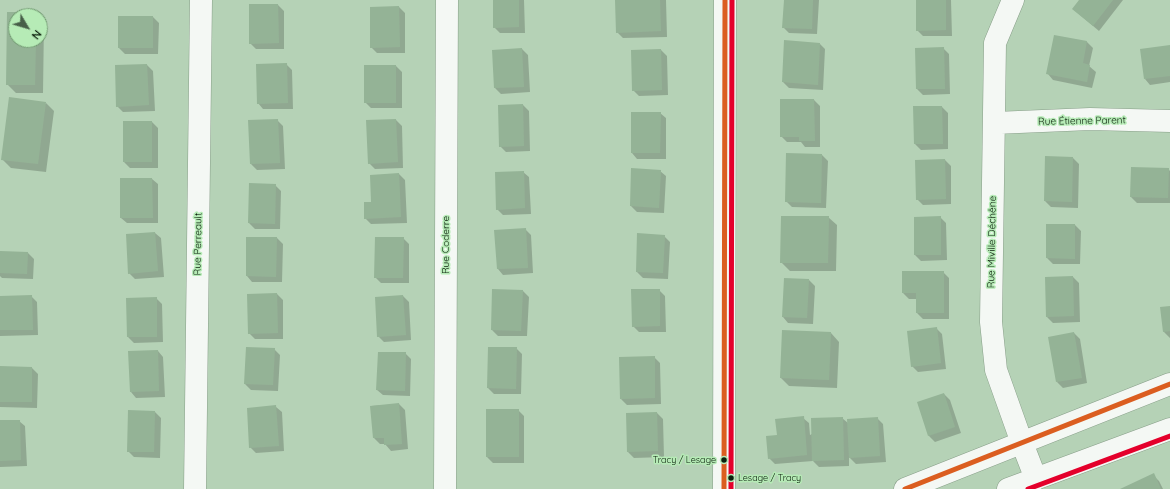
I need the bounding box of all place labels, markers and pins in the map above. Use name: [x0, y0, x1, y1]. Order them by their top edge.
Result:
place label: Tracy / Lesage: [653, 455, 716, 465]
marker: Tracy / Lesage: [719, 455, 729, 465]
marker: Lesage / Tracy: [726, 473, 736, 483]
place label: Lesage / Tracy: [738, 473, 801, 483]

